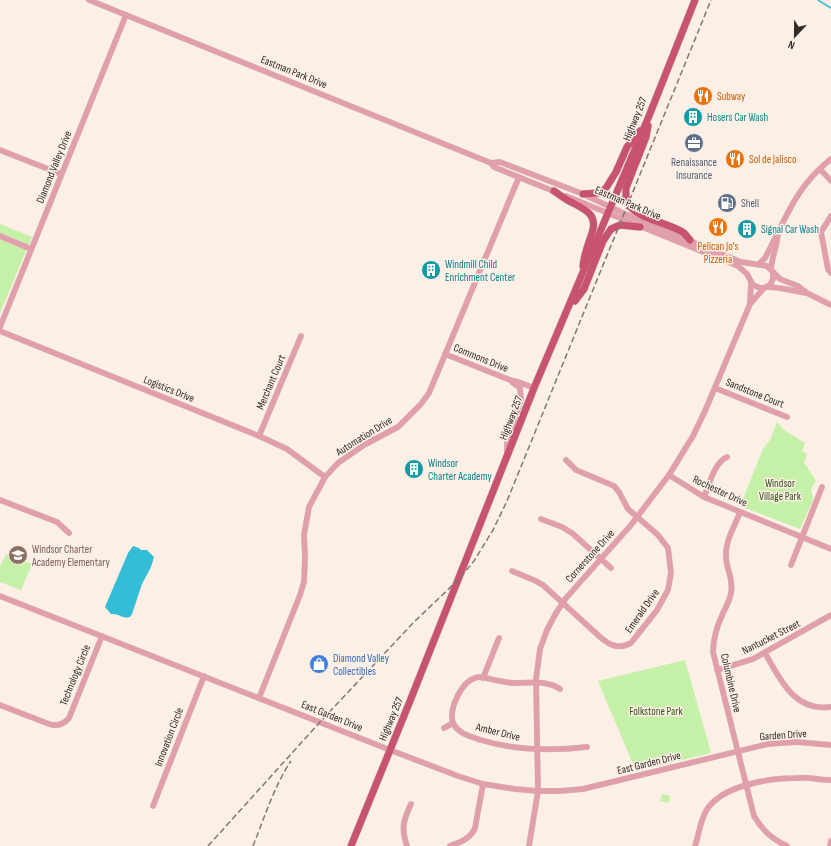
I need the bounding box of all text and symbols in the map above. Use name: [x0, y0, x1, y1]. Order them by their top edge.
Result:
north arrow: [775, 16, 815, 56]
text: N: [786, 38, 797, 52]
street label: Eastman Park Drive: [259, 53, 329, 91]
restaurant icon: Subway: [692, 85, 714, 107]
place label: Subway: [717, 90, 746, 103]
street label: Highway 257: [620, 95, 650, 143]
building icon: Hosers Car Wash: [682, 106, 704, 128]
place label: Hosers Car Wash: [707, 111, 769, 124]
street label: Diamond Valley Drive: [34, 129, 74, 205]
office icon: Renaissance Insurance: [683, 132, 705, 154]
restaurant icon: Sol de Jalisco: [724, 148, 746, 170]
place label: Sol de Jalisco: [749, 153, 797, 166]
place label: Renaissance Insurance: [671, 156, 717, 182]
street label: Eastman Park Drive: [593, 183, 663, 223]
fuel station icon: Shell: [716, 192, 738, 214]
place label: Shell: [741, 197, 759, 210]
restaurant icon: Pelican Jo's Pizzeria: [707, 216, 729, 238]
building icon: Signal Car Wash: [736, 218, 758, 240]
place label: Signal Car Wash: [761, 223, 819, 236]
place label: Pelican Jo's Pizzeria: [698, 240, 738, 266]
place label: Windmill Child Enrichment Center: [445, 258, 515, 284]
building icon: Windmill Child Enrichment Center: [420, 259, 442, 281]
street label: Commons Drive: [452, 341, 510, 375]
street label: Merchant Court: [254, 352, 289, 411]
street label: Logistics Drive: [142, 373, 196, 405]
street label: Sandstone Court: [724, 375, 787, 411]
street label: Highway 257: [497, 394, 526, 442]
street label: Automation Drive: [333, 414, 395, 459]
place label: Windsor Charter Academy: [428, 457, 493, 483]
building icon: Windsor Charter Academy: [403, 458, 425, 480]
street label: Rochester Drive: [691, 473, 749, 509]
park label: Windsor Village Park: [759, 477, 802, 503]
street label: Cornerstone Drive: [563, 527, 617, 585]
place label: Windsor Charter Academy Elementary: [31, 543, 110, 569]
school or university icon: Windsor Charter Academy Elementary: [7, 544, 29, 566]
street label: Emerald Drive: [622, 586, 662, 636]
street label: Nantucket Street: [740, 616, 803, 657]
street label: Technology Circle: [57, 643, 93, 707]
place label: Diamond Valley Collectibles: [333, 652, 390, 678]
street label: Columbine Drive: [718, 652, 744, 714]
shop icon: Diamond Valley Collectibles: [308, 653, 330, 675]
street label: Highway 257: [376, 695, 406, 743]
street label: East Garden Drive: [299, 698, 365, 734]
park label: Folkstone Park: [629, 705, 684, 718]
street label: Innovation Circle: [152, 706, 186, 768]
street label: Amber Drive: [474, 720, 521, 744]
street label: Garden Drive: [759, 727, 807, 743]
street label: East Garden Drive: [616, 749, 682, 777]

